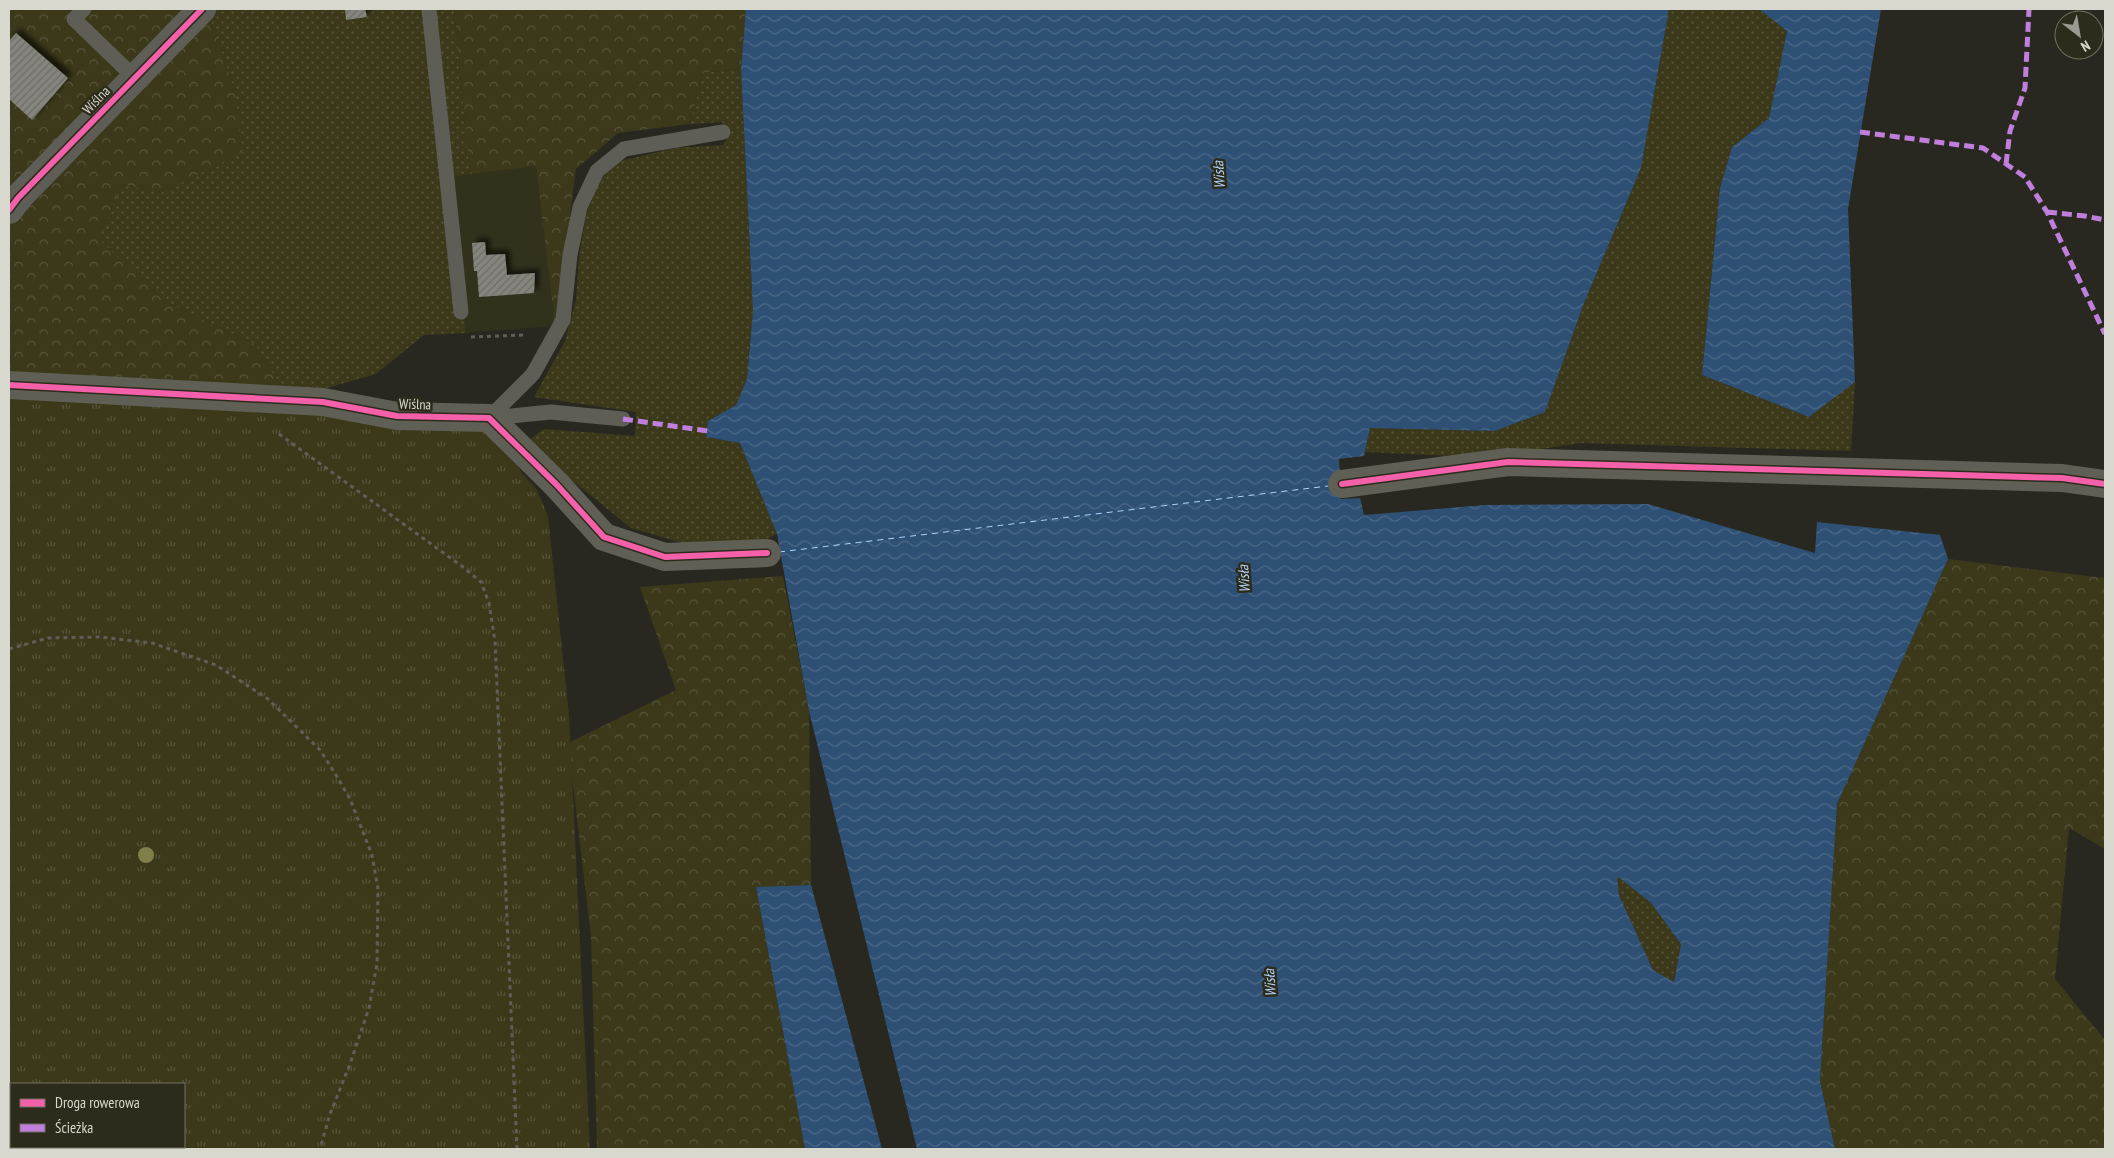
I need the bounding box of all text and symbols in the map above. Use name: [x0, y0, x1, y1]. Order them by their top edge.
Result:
north arrow: [2054, 10, 2104, 60]
text: N: [2078, 36, 2094, 56]
street label: Wiślna: [78, 82, 114, 118]
water label: Wisła: [1208, 159, 1229, 190]
street label: Wiślna: [399, 394, 431, 414]
water label: Wisła: [1233, 563, 1254, 594]
water label: Wisła: [1259, 967, 1280, 998]
legend: [10, 1083, 185, 1148]
text: Droga rowerowa: [55, 1093, 140, 1112]
text: Ścieżka: [55, 1118, 93, 1137]

